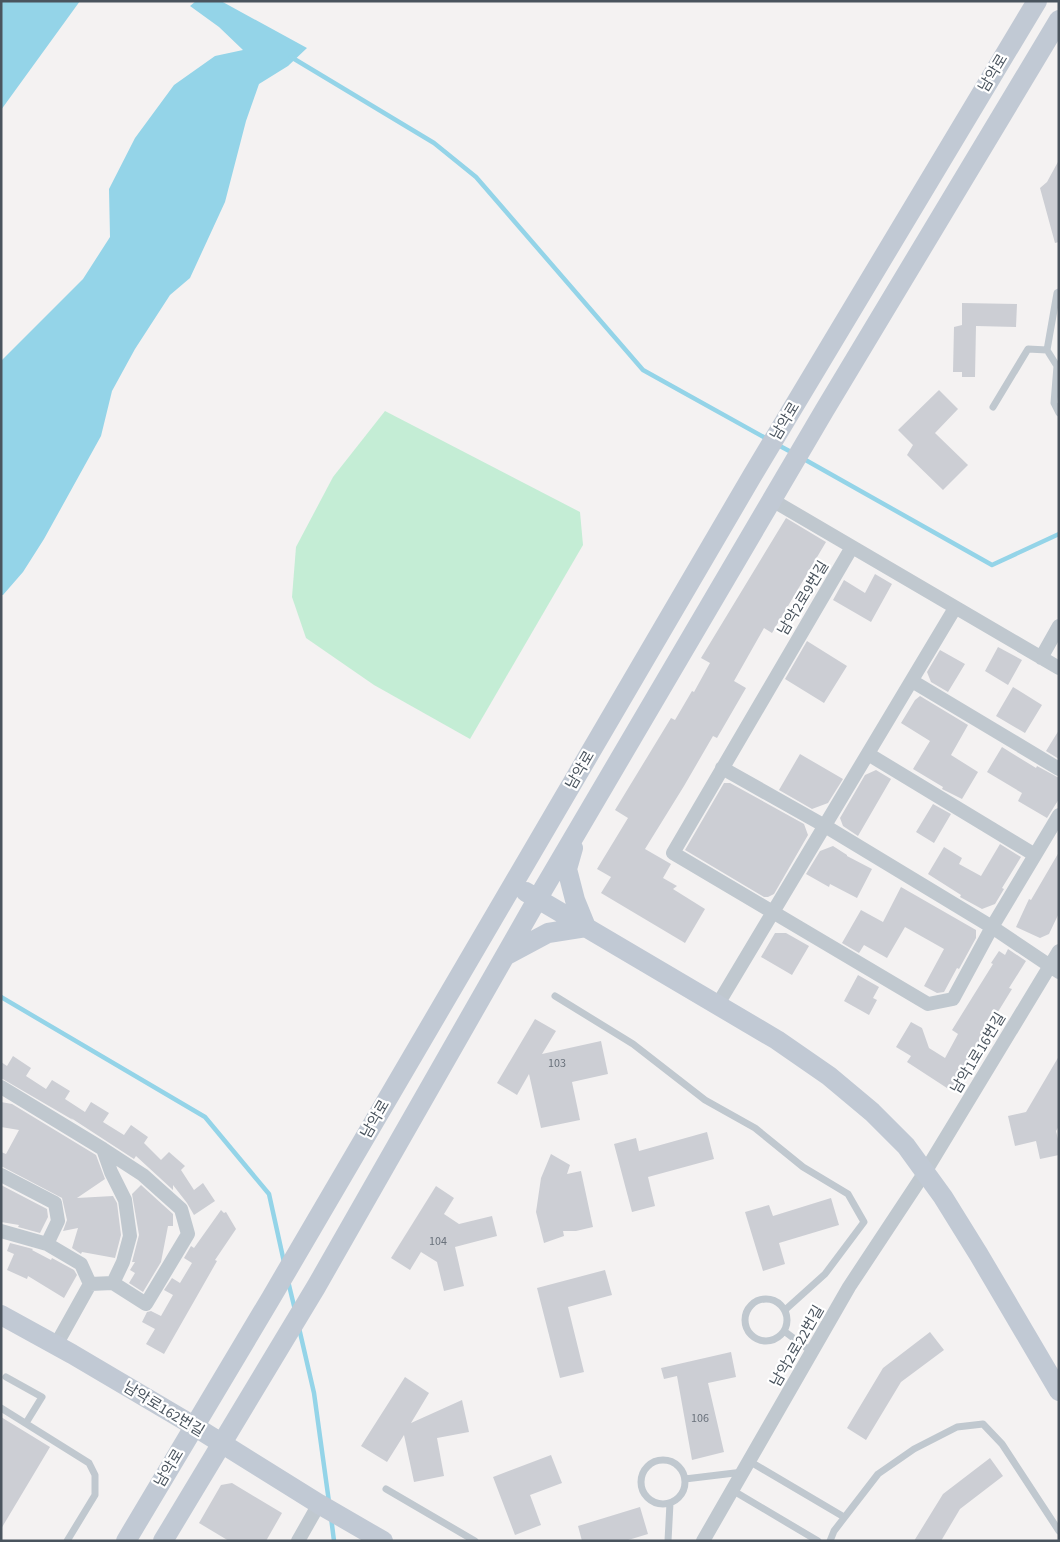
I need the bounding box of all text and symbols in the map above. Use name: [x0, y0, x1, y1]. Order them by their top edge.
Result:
street label: 남악로: [974, 50, 1013, 96]
street label: 남악로: [766, 398, 805, 444]
street label: 남악2로9번길: [773, 557, 834, 640]
street label: 남악로: [561, 747, 600, 793]
street label: 남악1로16번길: [946, 1009, 1011, 1098]
house number: 103: [548, 1055, 566, 1072]
street label: 남악로: [356, 1096, 395, 1142]
house number: 104: [429, 1233, 447, 1250]
street label: 남악2로22번길: [765, 1301, 829, 1391]
street label: 남악로162번길: [119, 1377, 208, 1442]
house number: 106: [691, 1410, 709, 1427]
street label: 남악로: [150, 1445, 189, 1491]

